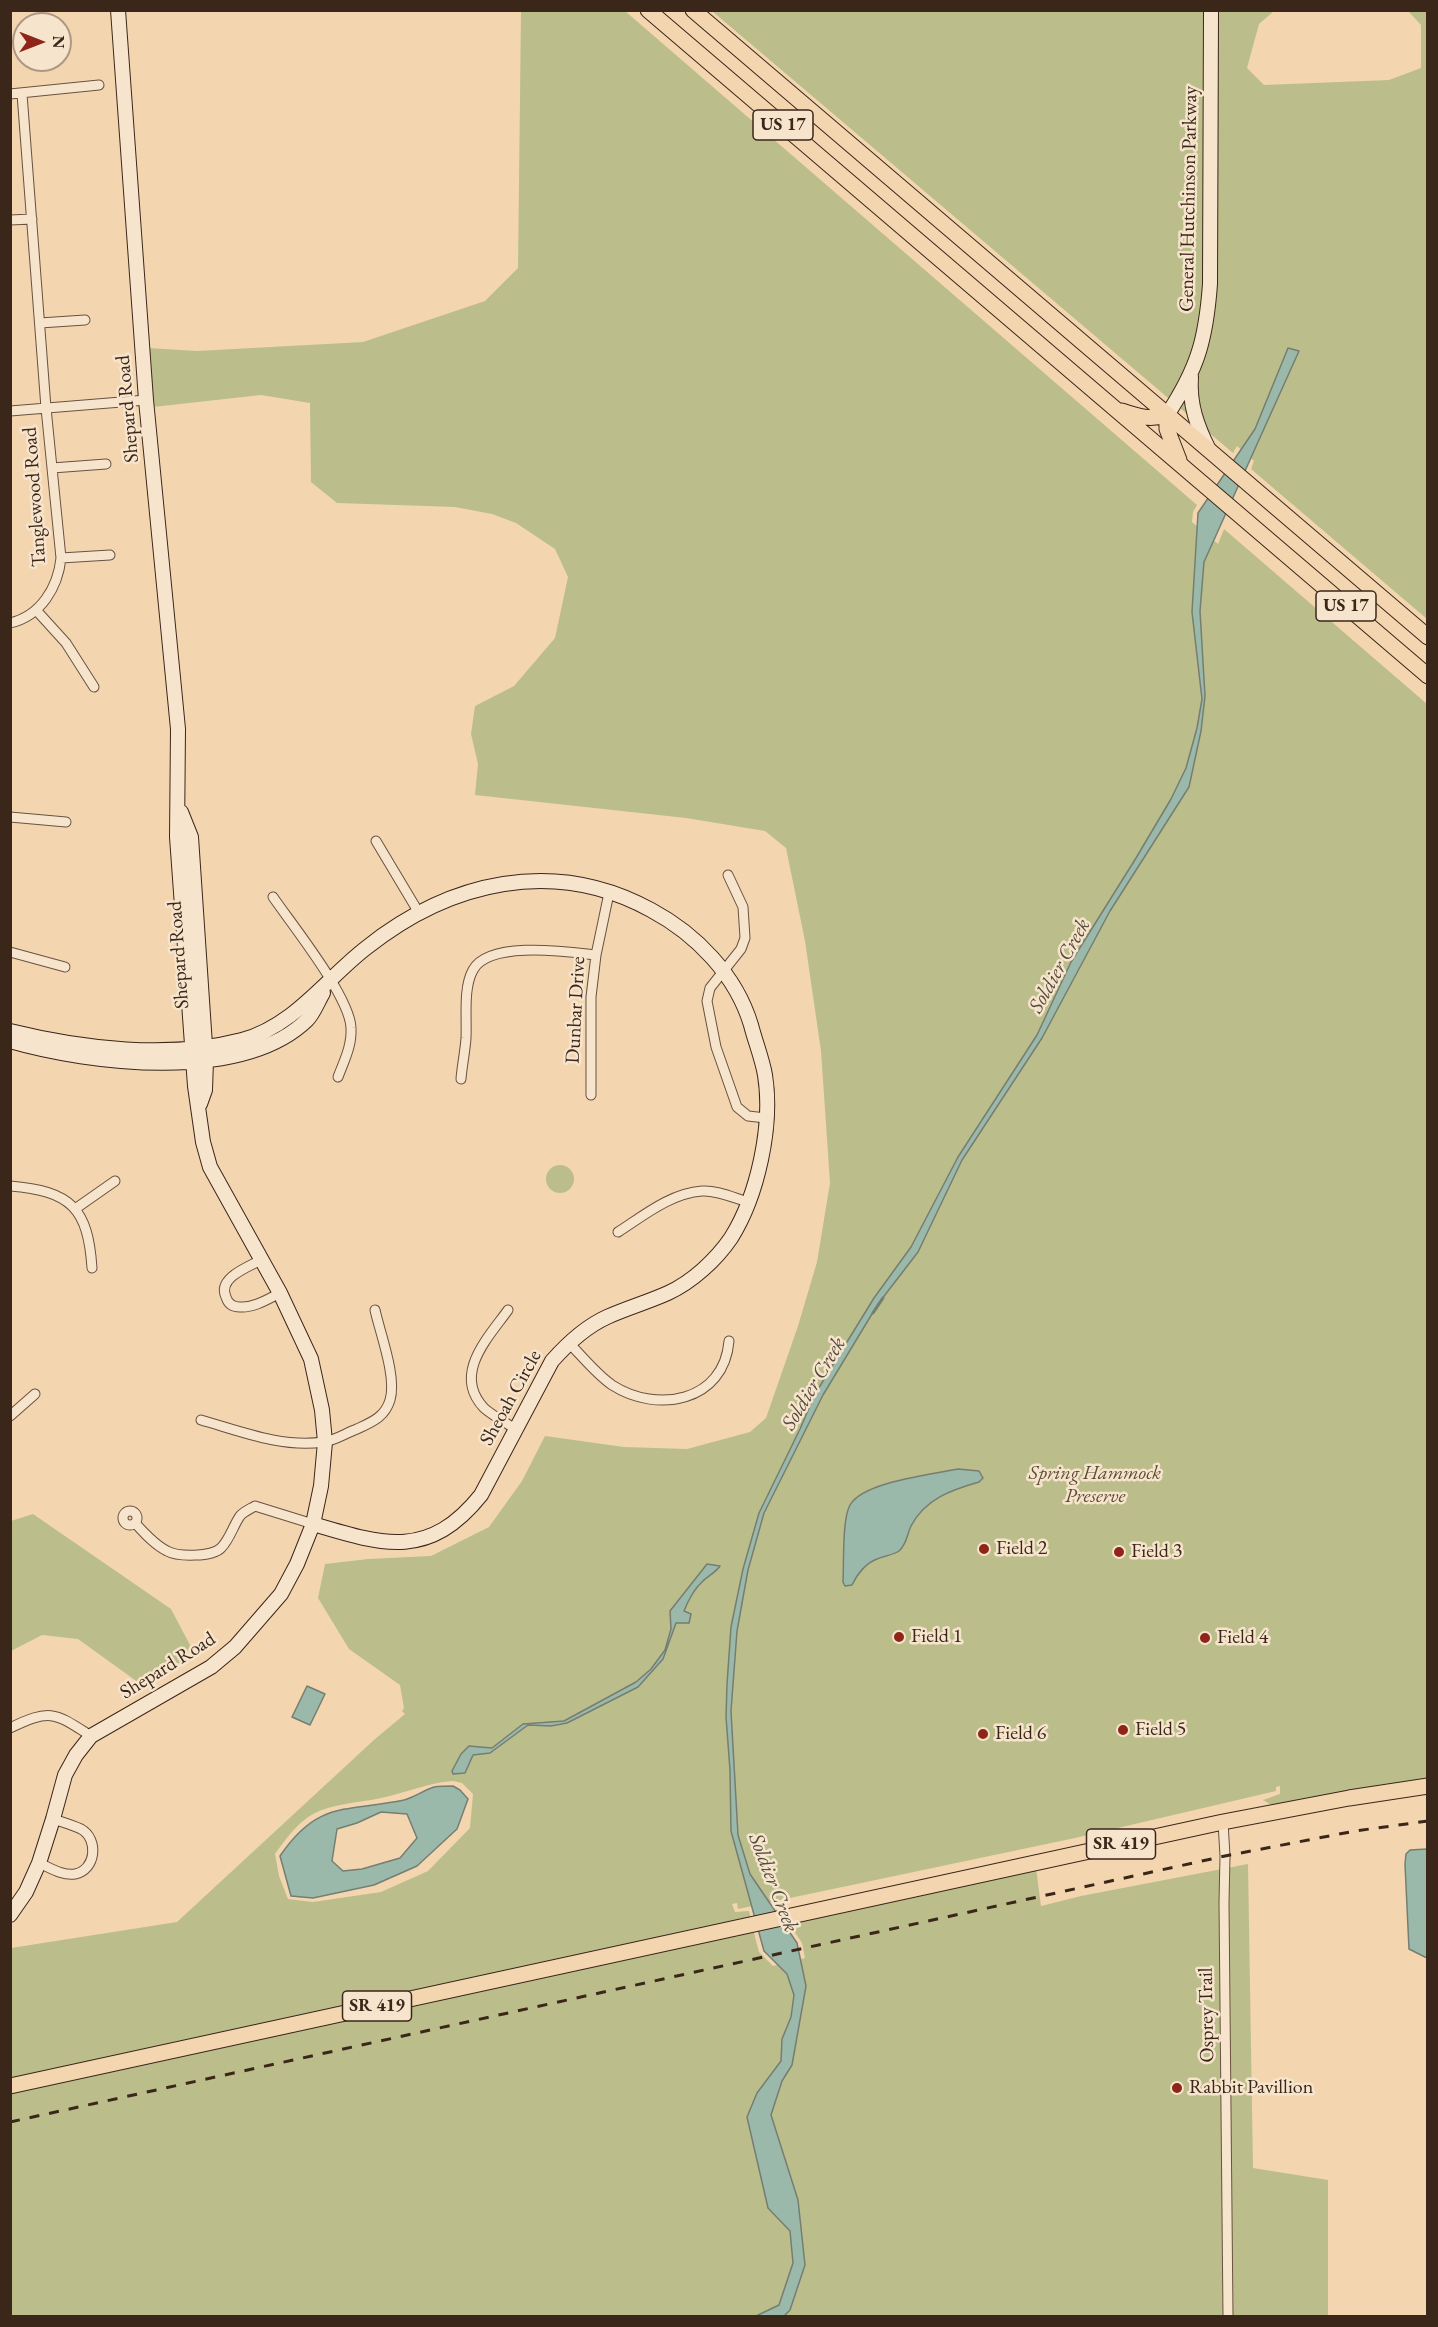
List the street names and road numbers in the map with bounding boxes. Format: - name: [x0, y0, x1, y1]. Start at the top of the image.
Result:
- street label: General Hutchinson Parkway: [1175, 86, 1203, 312]
- road number: US 17: [753, 110, 813, 140]
- street label: Shepard Road: [111, 354, 145, 464]
- street label: Tanglewood Road: [18, 426, 52, 568]
- road number: US 17: [1316, 591, 1376, 621]
- street label: Shepard Road: [163, 900, 195, 1010]
- street label: Dunbar Drive: [561, 956, 591, 1064]
- street label: Sheoah Circle: [475, 1346, 547, 1450]
- street label: Shepard Road: [116, 1627, 220, 1705]
- road number: SR 419: [1086, 1829, 1156, 1859]
- street label: Osprey Trail: [1194, 1967, 1220, 2063]
- road number: SR 419: [342, 1991, 412, 2021]

